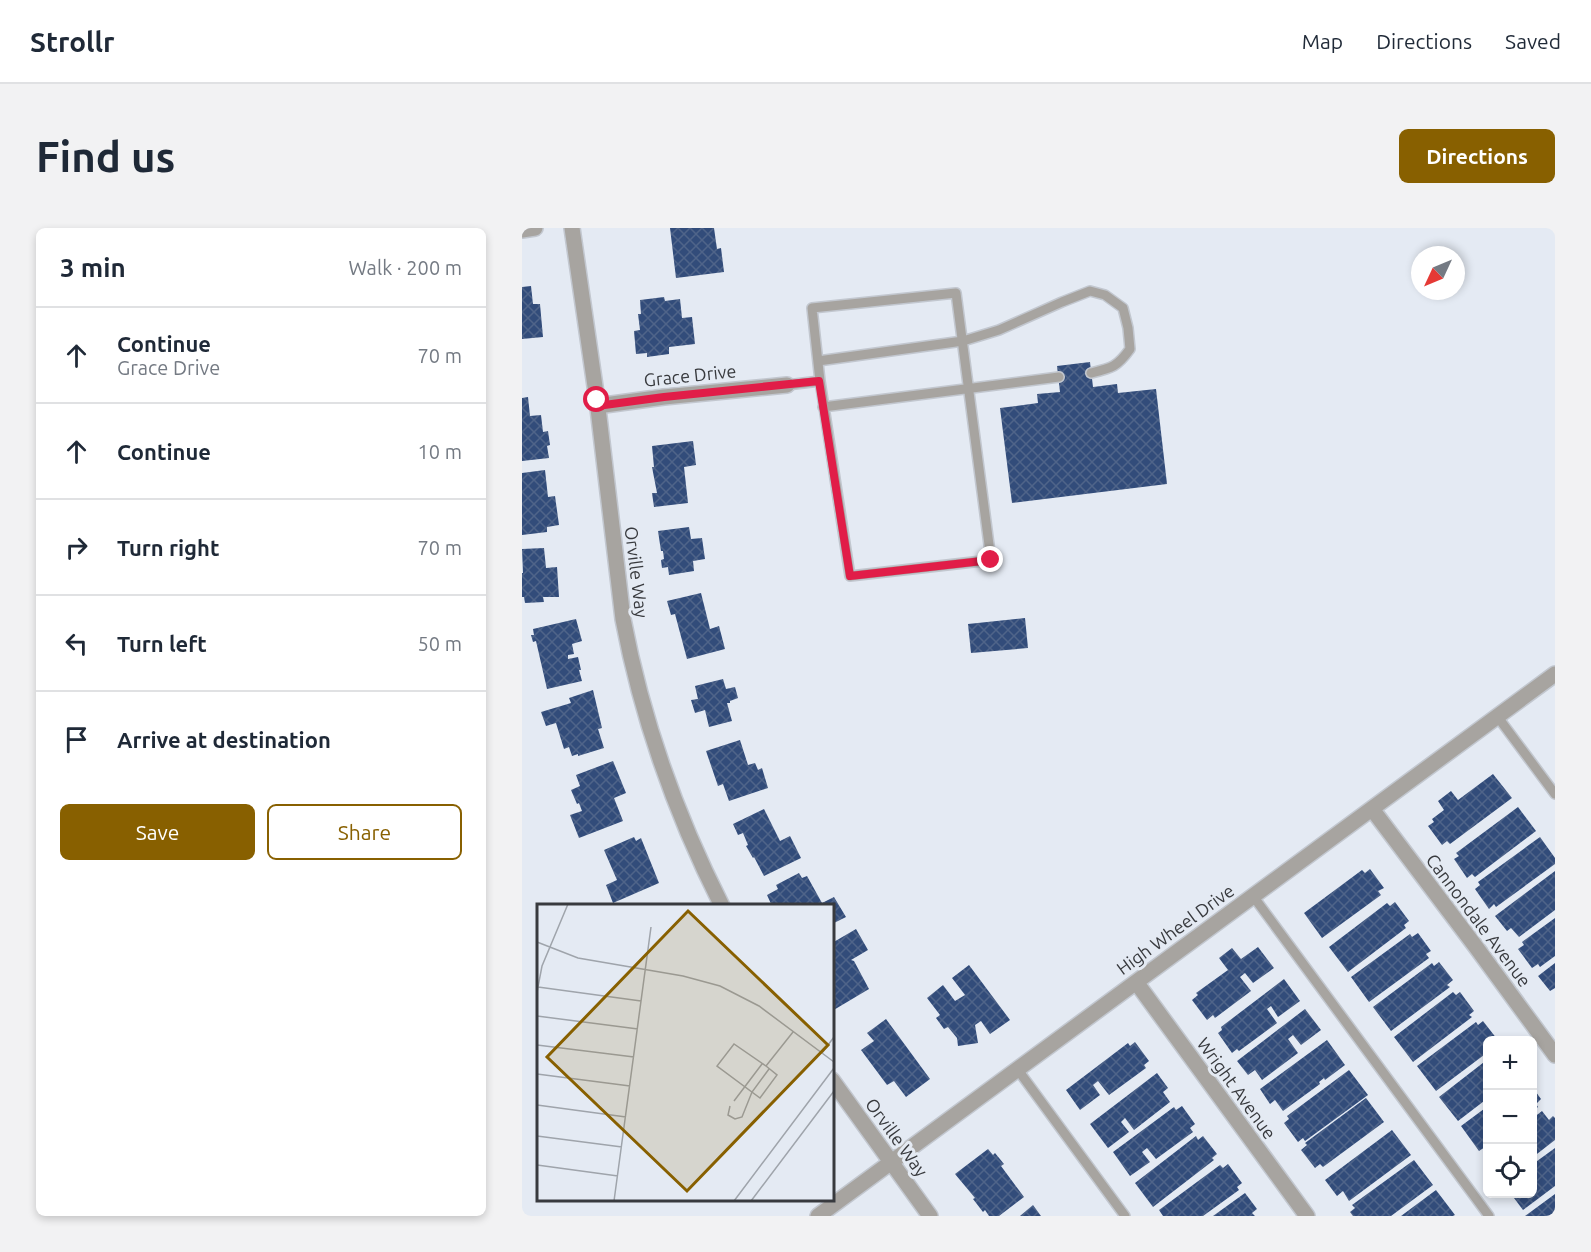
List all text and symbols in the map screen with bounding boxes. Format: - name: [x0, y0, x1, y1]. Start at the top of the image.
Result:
- text: Strollr: [30, 26, 115, 57]
- text: Map: [1302, 29, 1343, 53]
- text: Directions: [1376, 29, 1472, 53]
- text: Saved: [1505, 29, 1561, 53]
- button: Directions: [1399, 129, 1555, 183]
- text: Find us: [36, 133, 175, 180]
- north arrow: [1411, 246, 1465, 300]
- text: 3 min: [60, 253, 126, 282]
- text: Walk · 200 m: [349, 256, 462, 279]
- text: Continue: [117, 331, 211, 356]
- icon: ahead: [60, 339, 93, 372]
- text: 70 m: [418, 344, 462, 367]
- text: Grace Drive: [117, 356, 220, 379]
- street label: Grace Drive: [643, 360, 737, 390]
- route start: [583, 386, 609, 412]
- icon: ahead: [60, 435, 93, 468]
- text: Continue: [117, 439, 211, 464]
- text: 10 m: [418, 440, 462, 463]
- street label: Orville Way: [621, 525, 653, 619]
- icon: right: [60, 531, 93, 564]
- text: Turn right: [117, 535, 219, 560]
- text: 70 m: [418, 536, 462, 559]
- route end: [977, 546, 1003, 572]
- icon: left: [60, 627, 93, 660]
- text: Turn left: [117, 631, 207, 656]
- text: 50 m: [418, 632, 462, 655]
- icon: arrive: [60, 723, 93, 756]
- text: Arrive at destination: [117, 727, 331, 752]
- button: Save: [60, 804, 255, 860]
- button: Share: [267, 804, 462, 860]
- street label: Cannondale Avenue: [1423, 850, 1535, 990]
- street label: High Wheel Drive: [1113, 880, 1237, 978]
- inset map: [537, 904, 834, 1201]
- street label: Wright Avenue: [1194, 1034, 1280, 1142]
- map controls: [1483, 1036, 1537, 1198]
- button: +: [1483, 1036, 1537, 1090]
- button: −: [1483, 1090, 1537, 1144]
- street label: Orville Way: [862, 1094, 932, 1180]
- button: locate: [1483, 1144, 1537, 1198]

